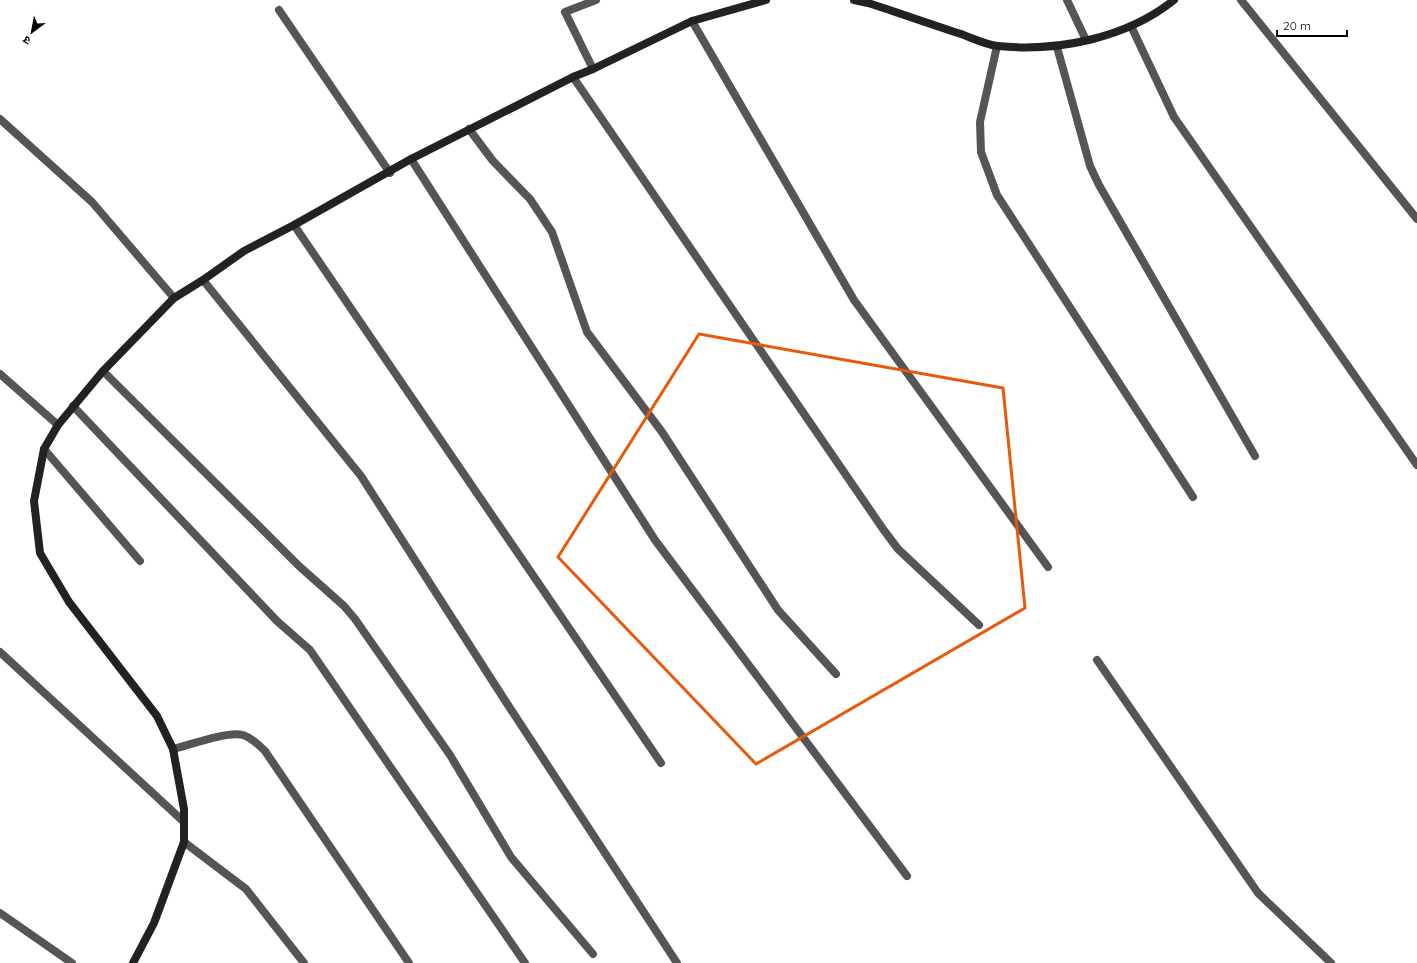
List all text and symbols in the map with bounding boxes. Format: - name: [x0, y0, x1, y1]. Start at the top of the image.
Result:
- north arrow: [12, 12, 52, 52]
- scale bar: [1277, 12, 1347, 38]
- text: 20 m: [1283, 18, 1311, 33]
- text: उ: [20, 33, 33, 48]

